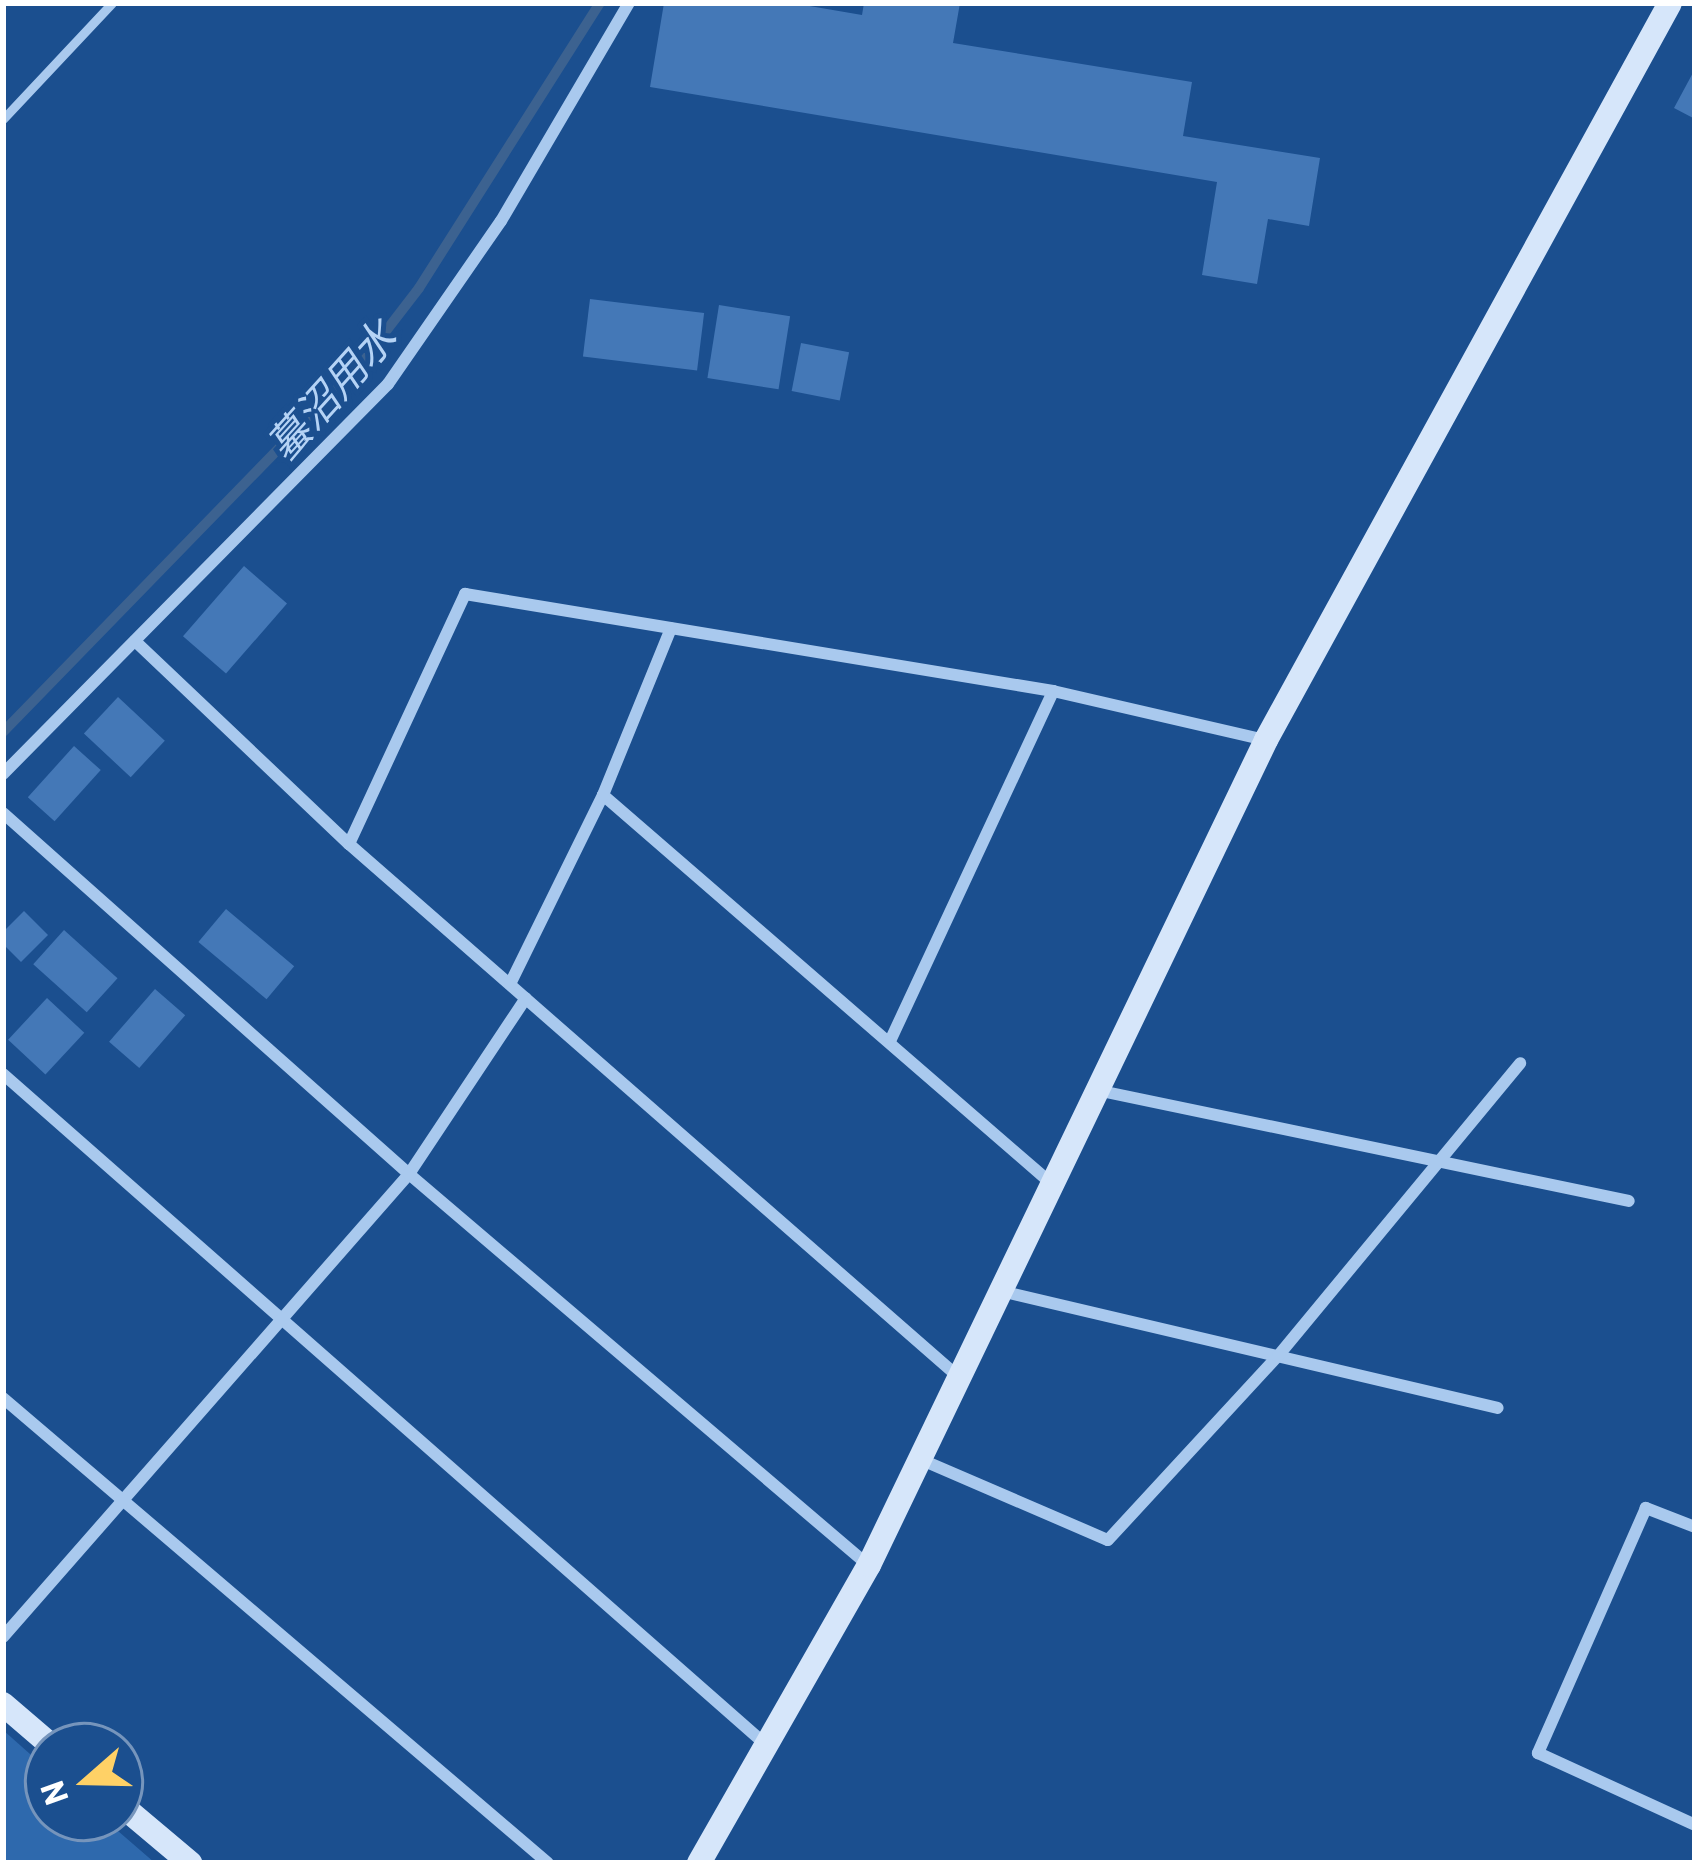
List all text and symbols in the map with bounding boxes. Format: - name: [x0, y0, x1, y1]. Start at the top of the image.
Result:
- water label: 蟇沼用水: [255, 311, 405, 469]
- north arrow: [24, 1722, 144, 1842]
- text: N: [30, 1776, 76, 1810]

